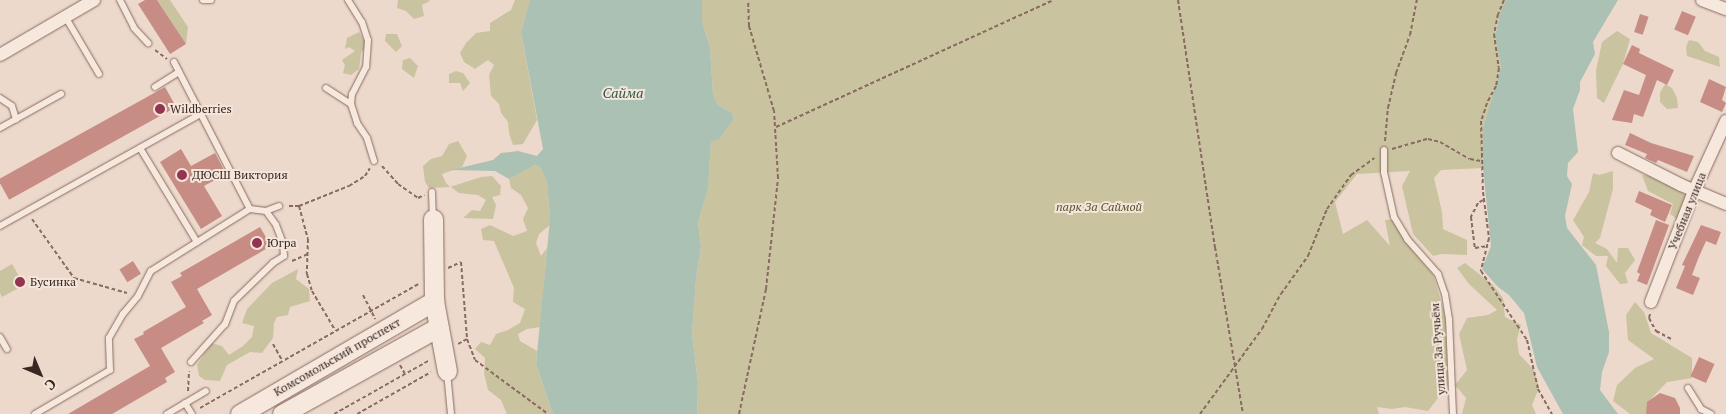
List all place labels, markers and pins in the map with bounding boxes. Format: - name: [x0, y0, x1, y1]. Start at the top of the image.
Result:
- place label: Wildberries: [170, 102, 232, 116]
- marker: Wildberries: [154, 103, 166, 115]
- place label: ДЮСШ Виктория: [192, 168, 288, 182]
- marker: ДЮСШ Виктория: [176, 169, 188, 181]
- place label: Югра: [267, 236, 297, 250]
- marker: Югра: [251, 237, 263, 249]
- place label: Бусинка: [30, 275, 76, 289]
- marker: Бусинка: [14, 276, 26, 288]

